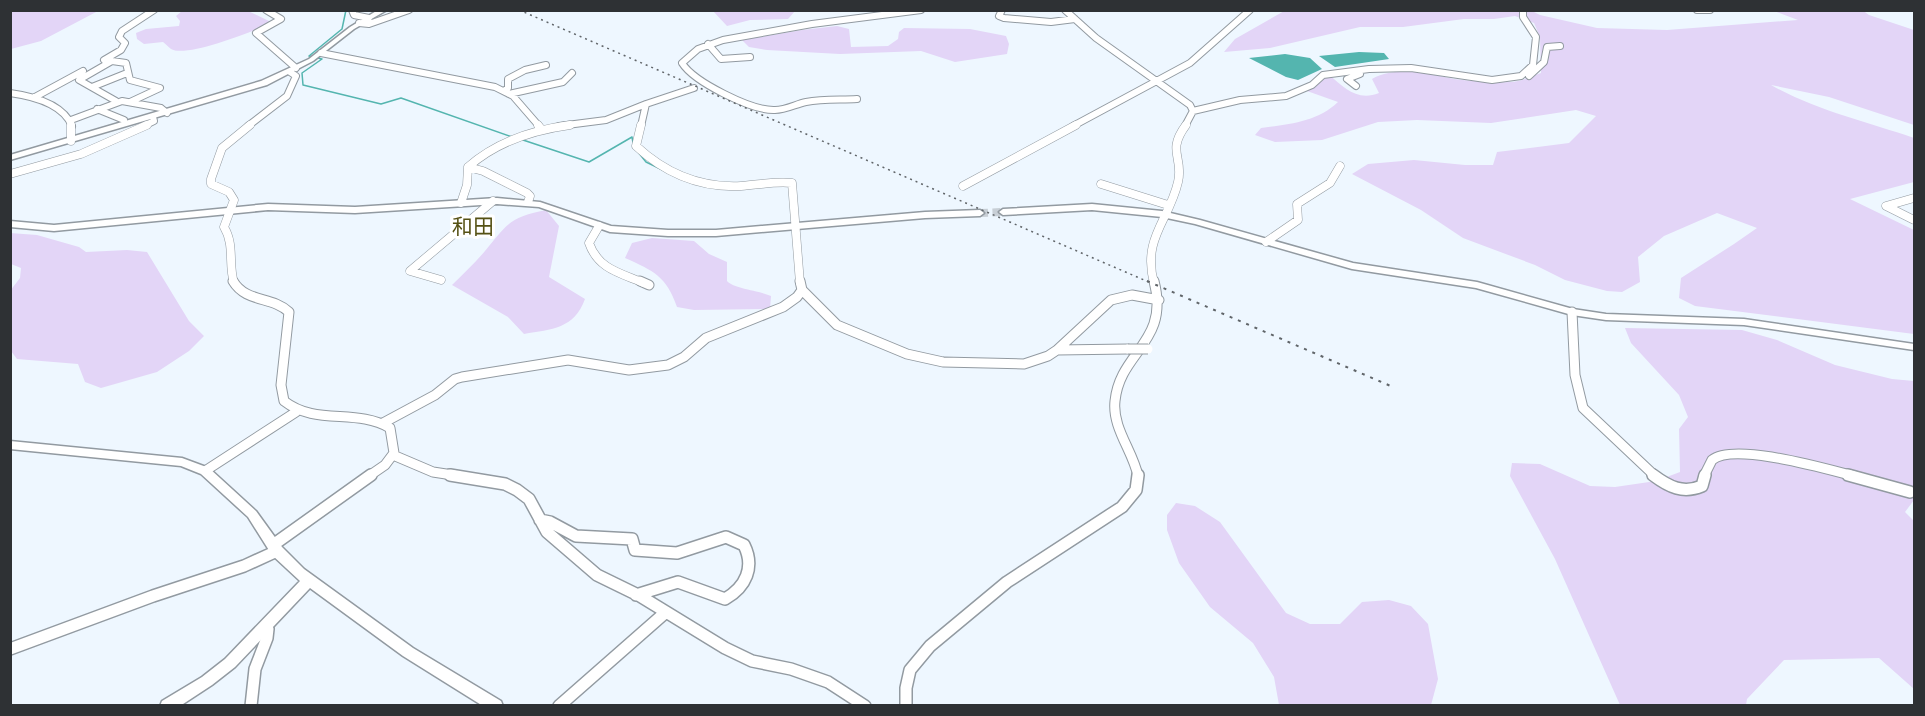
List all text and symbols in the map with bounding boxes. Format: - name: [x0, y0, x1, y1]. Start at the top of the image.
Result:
- district label: 和田: [452, 213, 494, 238]

